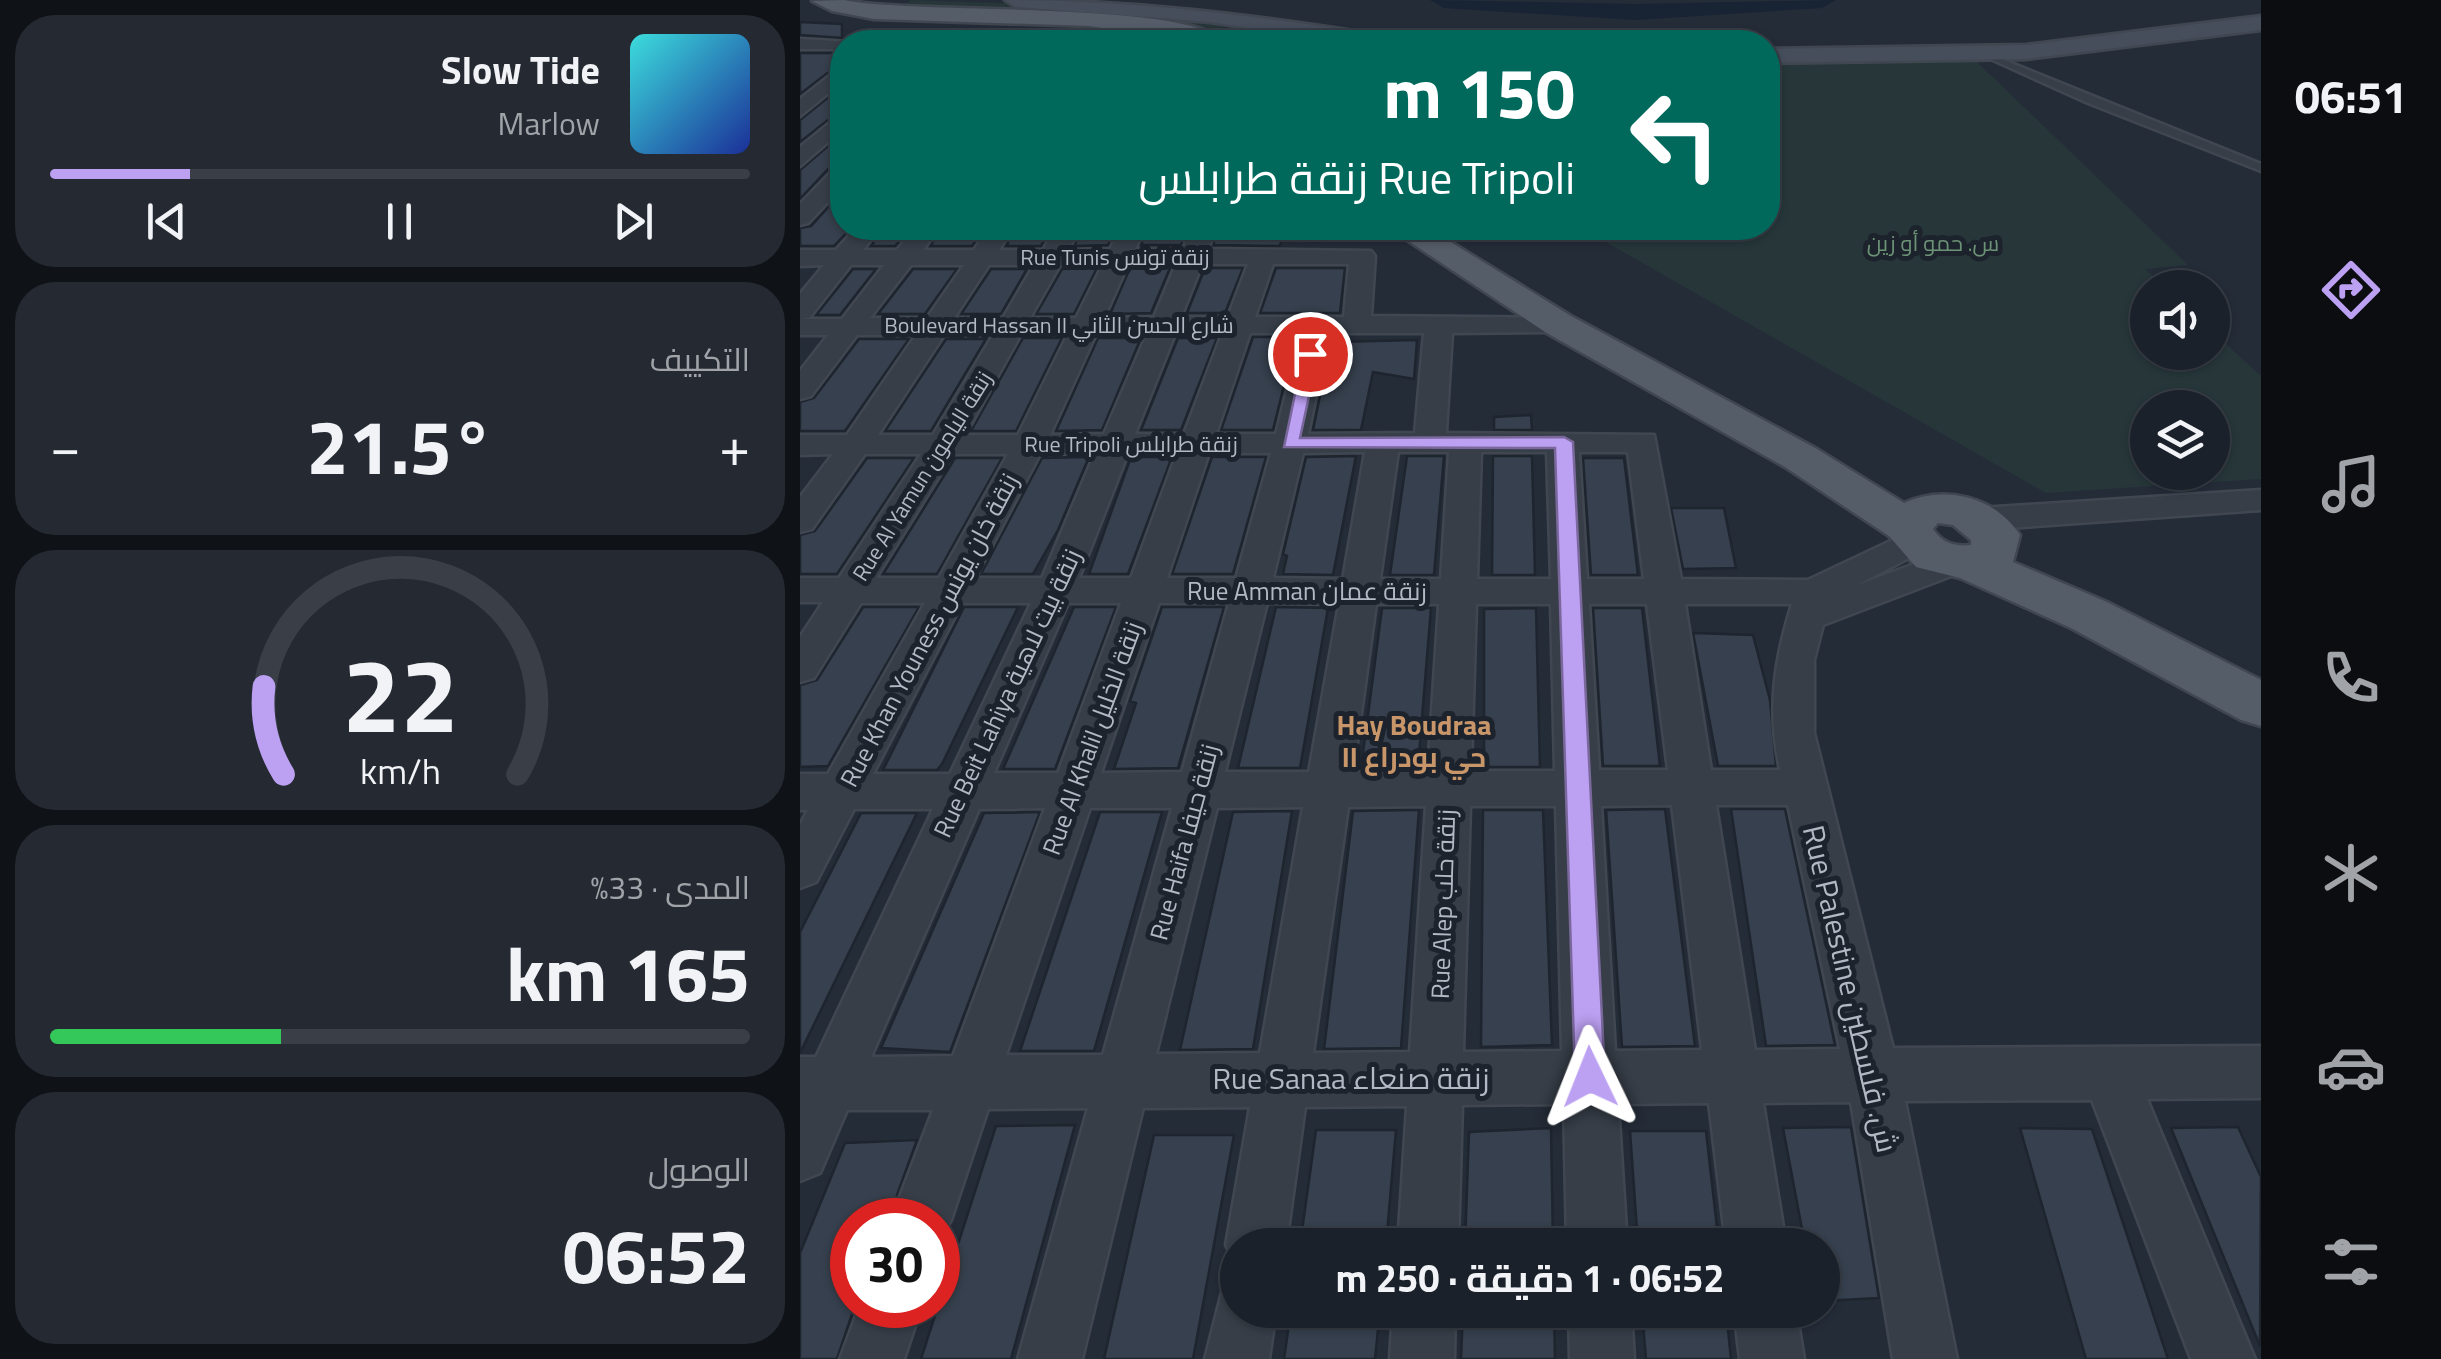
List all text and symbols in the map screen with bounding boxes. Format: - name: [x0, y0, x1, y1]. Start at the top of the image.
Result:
- text: 150 m: [1383, 39, 1575, 145]
- text: Slow Tide: [441, 41, 600, 99]
- text: 06:51: [2295, 62, 2407, 130]
- icon: left: [1610, 70, 1740, 200]
- text: Marlow: [498, 99, 600, 147]
- text: Rue Tripoli زنقة طرابلس: [1139, 143, 1575, 211]
- icon: previous: [139, 194, 194, 249]
- icon: pause: [372, 194, 427, 249]
- icon: next: [606, 194, 661, 249]
- park label: س. حمو أو زين: [1867, 226, 1999, 260]
- street label: Rue Tunis زنقة تونس: [1020, 240, 1210, 274]
- icon: directions: [2316, 255, 2386, 325]
- map controls: [2130, 270, 2230, 490]
- button: sound: [2130, 270, 2230, 370]
- street label: Boulevard Hassan II شارع الحسن الثاني: [884, 308, 1234, 342]
- pin: [1268, 312, 1353, 397]
- icon: arrive: [1283, 327, 1338, 382]
- text: التكييف: [650, 335, 750, 383]
- street label: Rue Al Yamun زنقة اليامون: [843, 364, 1001, 588]
- text: 21.5°: [306, 389, 494, 503]
- button: layers: [2130, 390, 2230, 490]
- text: −: [50, 404, 81, 487]
- text: +: [719, 404, 750, 487]
- street label: Rue Tripoli زنقة طرابلس: [1024, 427, 1238, 461]
- icon: music: [2316, 449, 2386, 519]
- street label: Rue Khan Youness زنقة خان يونس: [830, 466, 1028, 794]
- street label: Rue Beit Lahiya زنقة بيت لاهية: [923, 542, 1091, 844]
- street label: Rue Amman زنقة عمان: [1187, 572, 1427, 610]
- text: 22: [342, 614, 458, 772]
- street label: Rue Al Khalil زنقة الخليل: [1032, 616, 1152, 860]
- icon: phone: [2316, 643, 2386, 713]
- district label: Hay Boudraa II حي بودراع: [1336, 703, 1492, 780]
- street label: Rue Haifa زنقة حيفا: [1140, 740, 1228, 944]
- text: km/h: [360, 743, 440, 798]
- street label: Rue Alep زنقة حلب: [1421, 808, 1465, 1000]
- street label: Rue Palestine ش. فلسطين: [1791, 821, 1911, 1157]
- icon: climate: [2316, 838, 2386, 908]
- text: المدى · 33%: [590, 863, 750, 911]
- text: 165 km: [506, 916, 750, 1030]
- position arrow: [1538, 1025, 1642, 1129]
- icon: car: [2316, 1032, 2386, 1102]
- street label: Rue Sanaa زنقة صنعاء: [1213, 1055, 1489, 1101]
- text: الوصول: [648, 1145, 750, 1193]
- text: 06:52: [563, 1198, 750, 1312]
- speed limit sign: 30: [830, 1198, 960, 1328]
- icon: filters: [2316, 1227, 2386, 1297]
- text: 06:52 · 1 دقيقة · 250 m: [1336, 1249, 1724, 1307]

